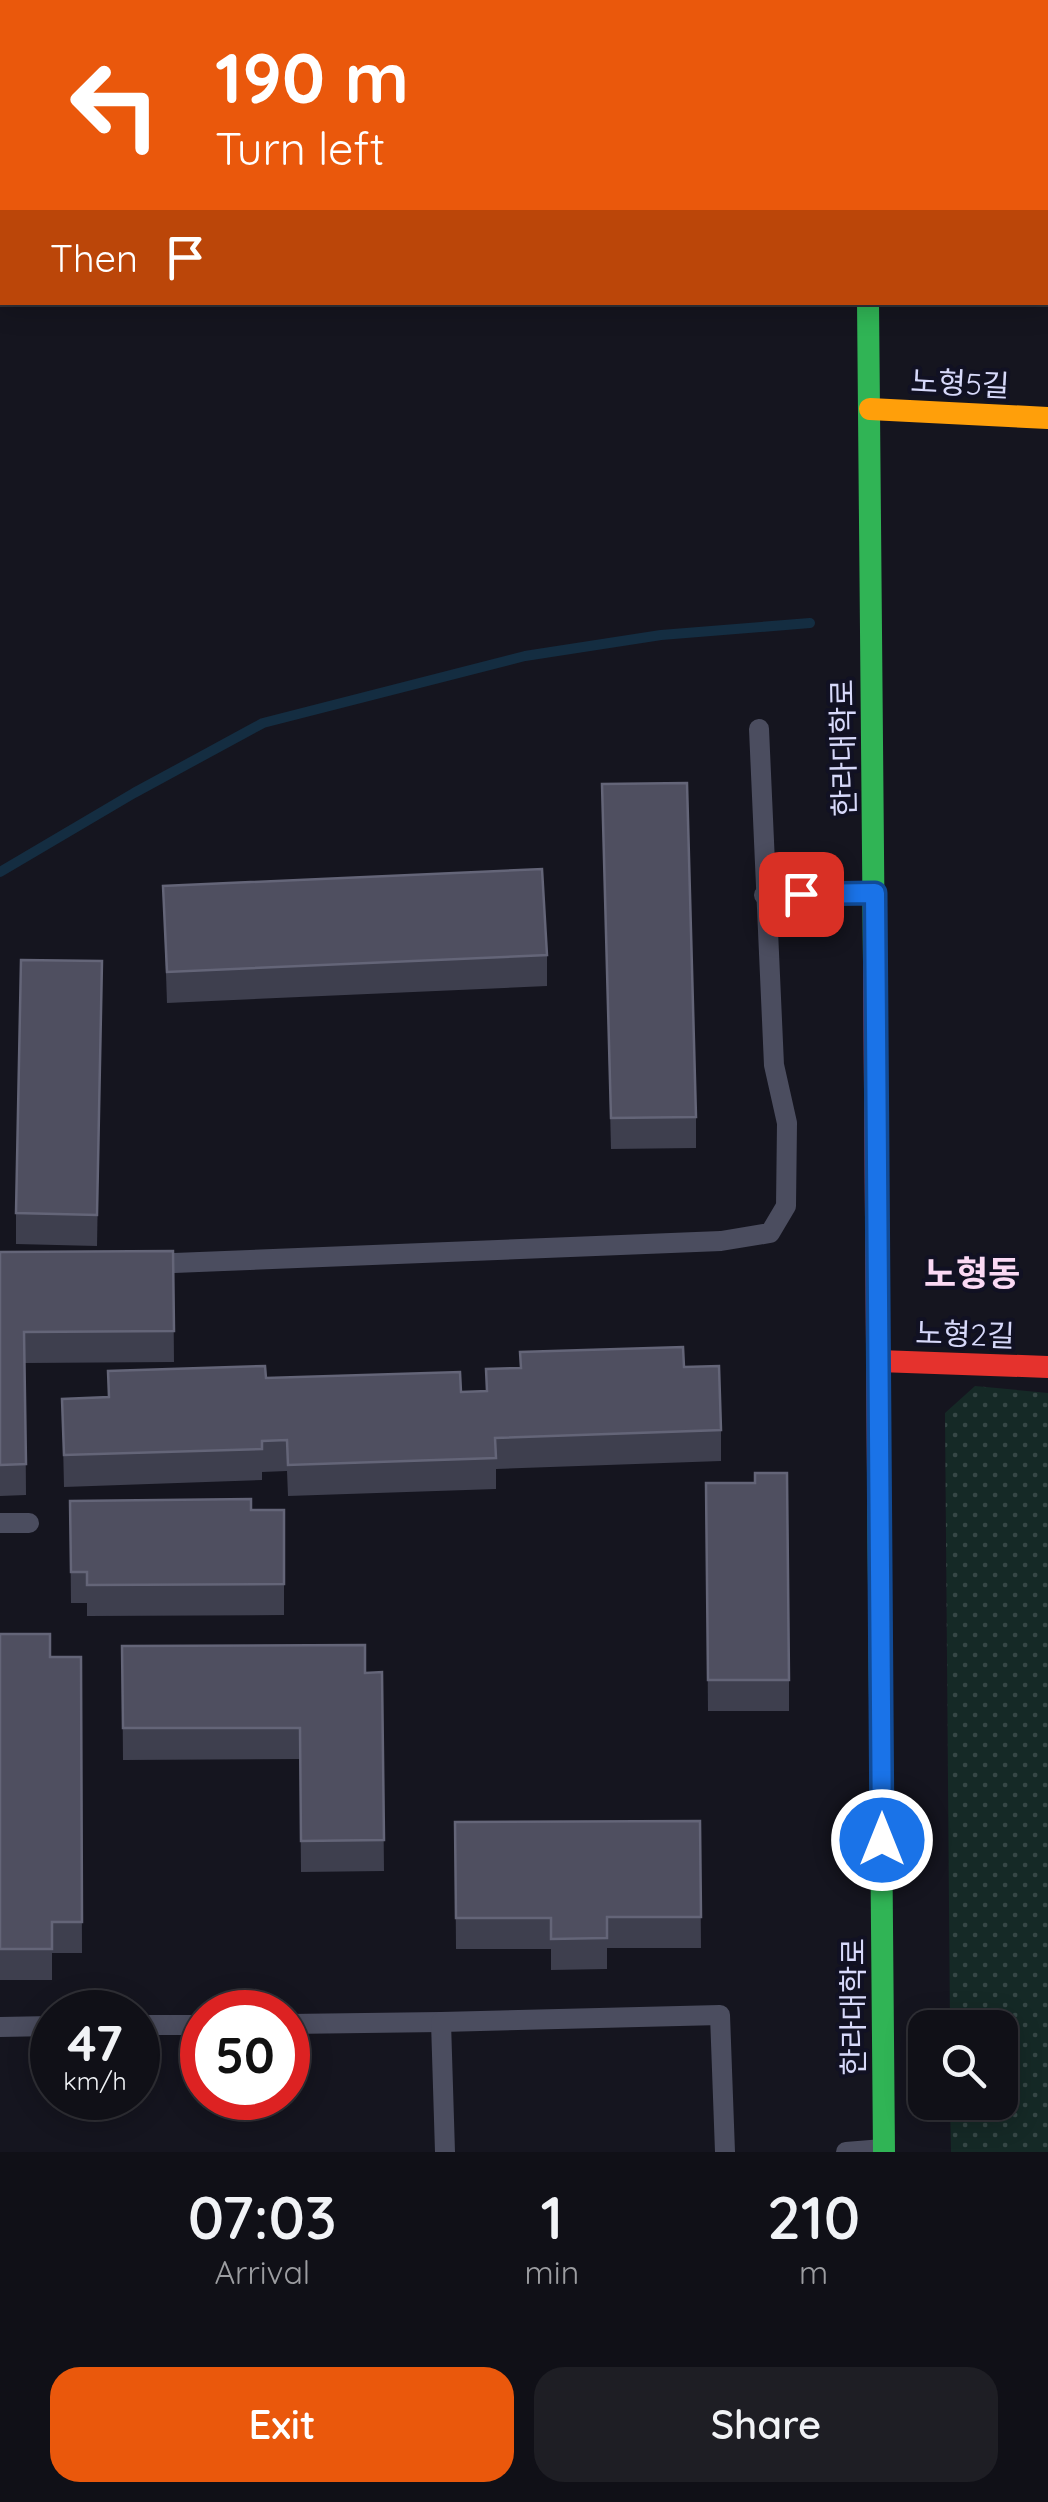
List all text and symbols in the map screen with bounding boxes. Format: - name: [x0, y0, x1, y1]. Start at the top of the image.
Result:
- text: 190 m: [215, 33, 409, 121]
- icon: left: [50, 40, 180, 170]
- text: Turn left: [215, 120, 385, 176]
- icon: arrive: [158, 230, 213, 285]
- text: Then: [50, 234, 138, 282]
- street label: 노형5길: [909, 361, 1011, 405]
- street label: 한라대학로: [823, 679, 863, 817]
- pin: [759, 852, 844, 937]
- icon: arrive: [774, 867, 829, 922]
- district label: 노형동: [924, 1251, 1020, 1295]
- street label: 노형2길: [915, 1313, 1015, 1355]
- position arrow: [830, 1788, 934, 1892]
- street label: 한라대학로: [834, 1938, 872, 2076]
- speed limit sign: 50: [180, 1990, 310, 2120]
- map controls: [908, 2010, 1018, 2120]
- button: search: [908, 2010, 1018, 2120]
- text: 47: [67, 2011, 123, 2074]
- text: km/h: [63, 2065, 127, 2096]
- text: 07:03: [188, 2179, 337, 2254]
- text: 1: [540, 2179, 563, 2254]
- text: 210: [767, 2179, 860, 2254]
- text: Arrival: [214, 2252, 310, 2292]
- text: min: [525, 2252, 579, 2292]
- text: m: [799, 2252, 828, 2292]
- button: Exit: [50, 2367, 514, 2482]
- button: Share: [534, 2367, 998, 2482]

